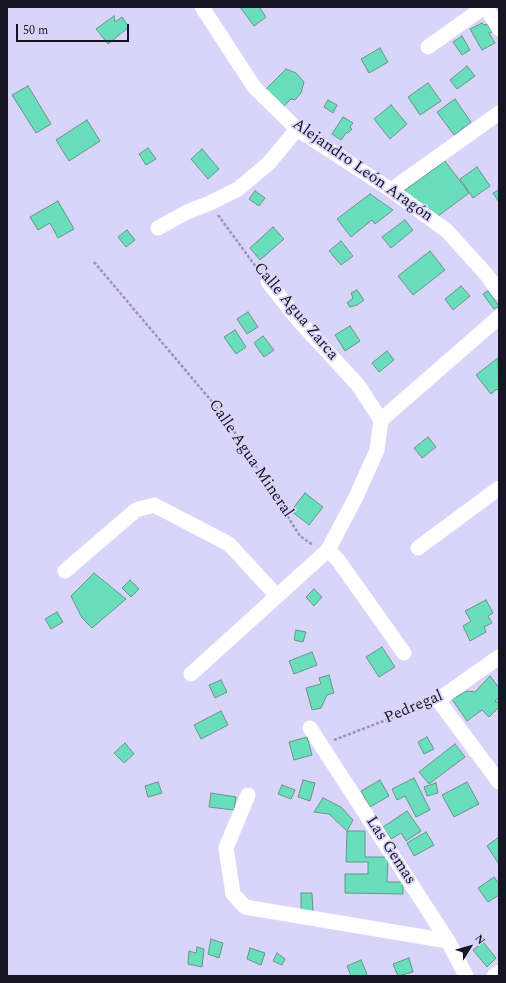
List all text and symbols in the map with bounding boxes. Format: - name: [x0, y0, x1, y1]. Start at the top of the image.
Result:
- scale bar: [18, 16, 131, 42]
- text: 50 m: [23, 21, 48, 40]
- street label: Alejandro León Aragón: [288, 115, 436, 227]
- street label: Calle Agua Zarca: [249, 259, 341, 365]
- street label: Calle Agua Mineral: [203, 396, 297, 522]
- street label: Pedregal: [382, 687, 446, 729]
- street label: Las Gemas: [361, 813, 419, 889]
- north arrow: [450, 927, 490, 967]
- text: N: [470, 931, 489, 948]

